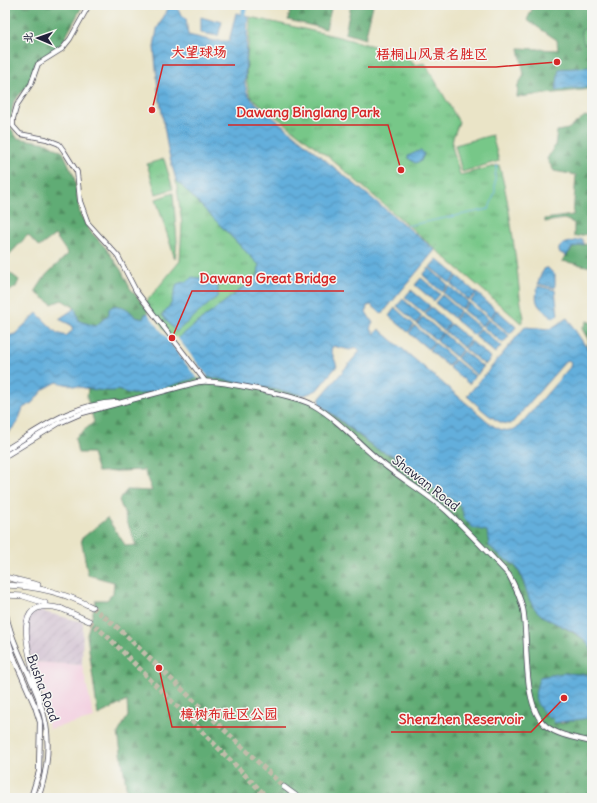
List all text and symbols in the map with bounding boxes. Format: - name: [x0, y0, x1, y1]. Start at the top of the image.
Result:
- north arrow: [18, 18, 58, 58]
- text: 北: [21, 32, 35, 43]
- callout: 大望球场: [163, 39, 235, 65]
- callout: 梧桐山风景名胜区: [368, 41, 496, 67]
- text: 大望球场: [171, 43, 227, 61]
- text: 梧桐山风景名胜区: [376, 45, 488, 63]
- callout: Dawang Binglang Park: [228, 99, 388, 125]
- text: Dawang Binglang Park: [236, 103, 380, 121]
- callout: Dawang Great Bridge: [192, 265, 344, 291]
- text: Dawang Great Bridge: [200, 269, 337, 287]
- street label: Shawan Road: [389, 451, 463, 515]
- street label: Busha Road: [23, 652, 63, 724]
- callout: 樟树布社区公园: [172, 701, 286, 727]
- text: 樟树布社区公园: [180, 705, 278, 723]
- callout: Shenzhen Reservoir: [391, 706, 531, 732]
- text: Shenzhen Reservoir: [399, 710, 524, 728]

